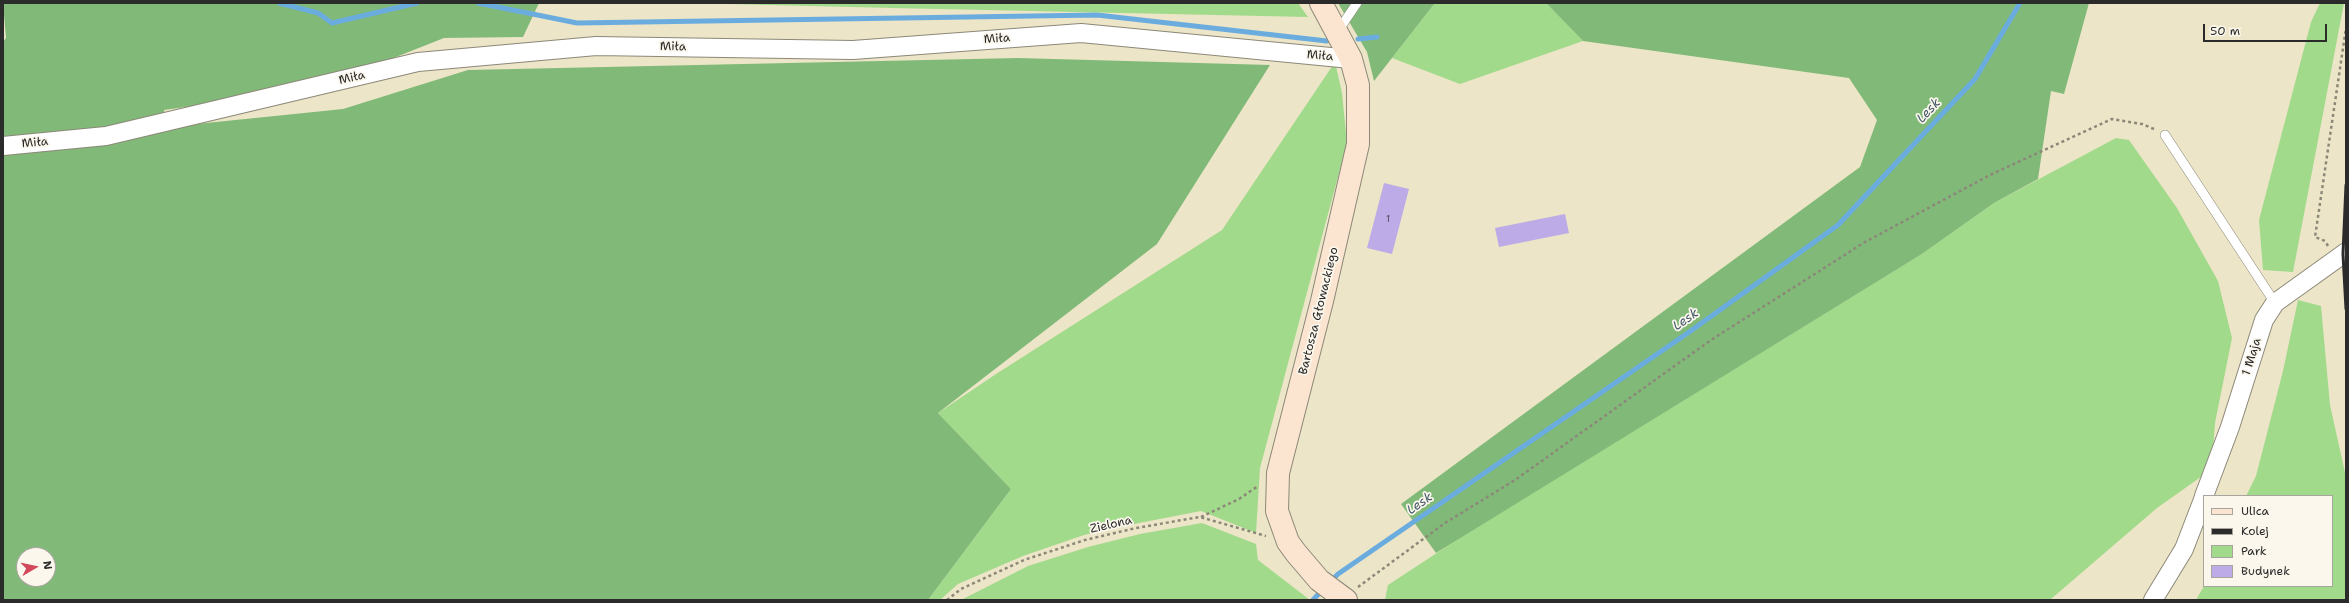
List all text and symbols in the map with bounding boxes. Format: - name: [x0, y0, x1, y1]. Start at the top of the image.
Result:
- scale bar: [2205, 16, 2329, 42]
- text: 50 m: [2210, 23, 2240, 39]
- street label: Miła: [983, 31, 1011, 47]
- street label: Miła: [660, 40, 686, 54]
- street label: Miła: [1306, 48, 1334, 64]
- street label: Miła: [337, 68, 367, 88]
- water label: Lesk: [1914, 95, 1944, 127]
- street label: Miła: [21, 135, 49, 151]
- house number: 1: [1386, 213, 1390, 225]
- street label: Bartosza Głowackiego: [1296, 246, 1342, 376]
- water label: Lesk: [1670, 306, 1702, 334]
- street label: 1 Maja: [2239, 336, 2265, 378]
- water label: Lesk: [1404, 490, 1436, 518]
- legend: [2203, 495, 2333, 587]
- text: Ulica: [2241, 503, 2269, 519]
- street label: Zielona: [1089, 513, 1133, 537]
- text: Kolej: [2241, 523, 2269, 539]
- text: Park: [2241, 543, 2267, 559]
- north arrow: [16, 547, 56, 587]
- text: N: [39, 560, 55, 571]
- text: Budynek: [2241, 563, 2290, 579]

